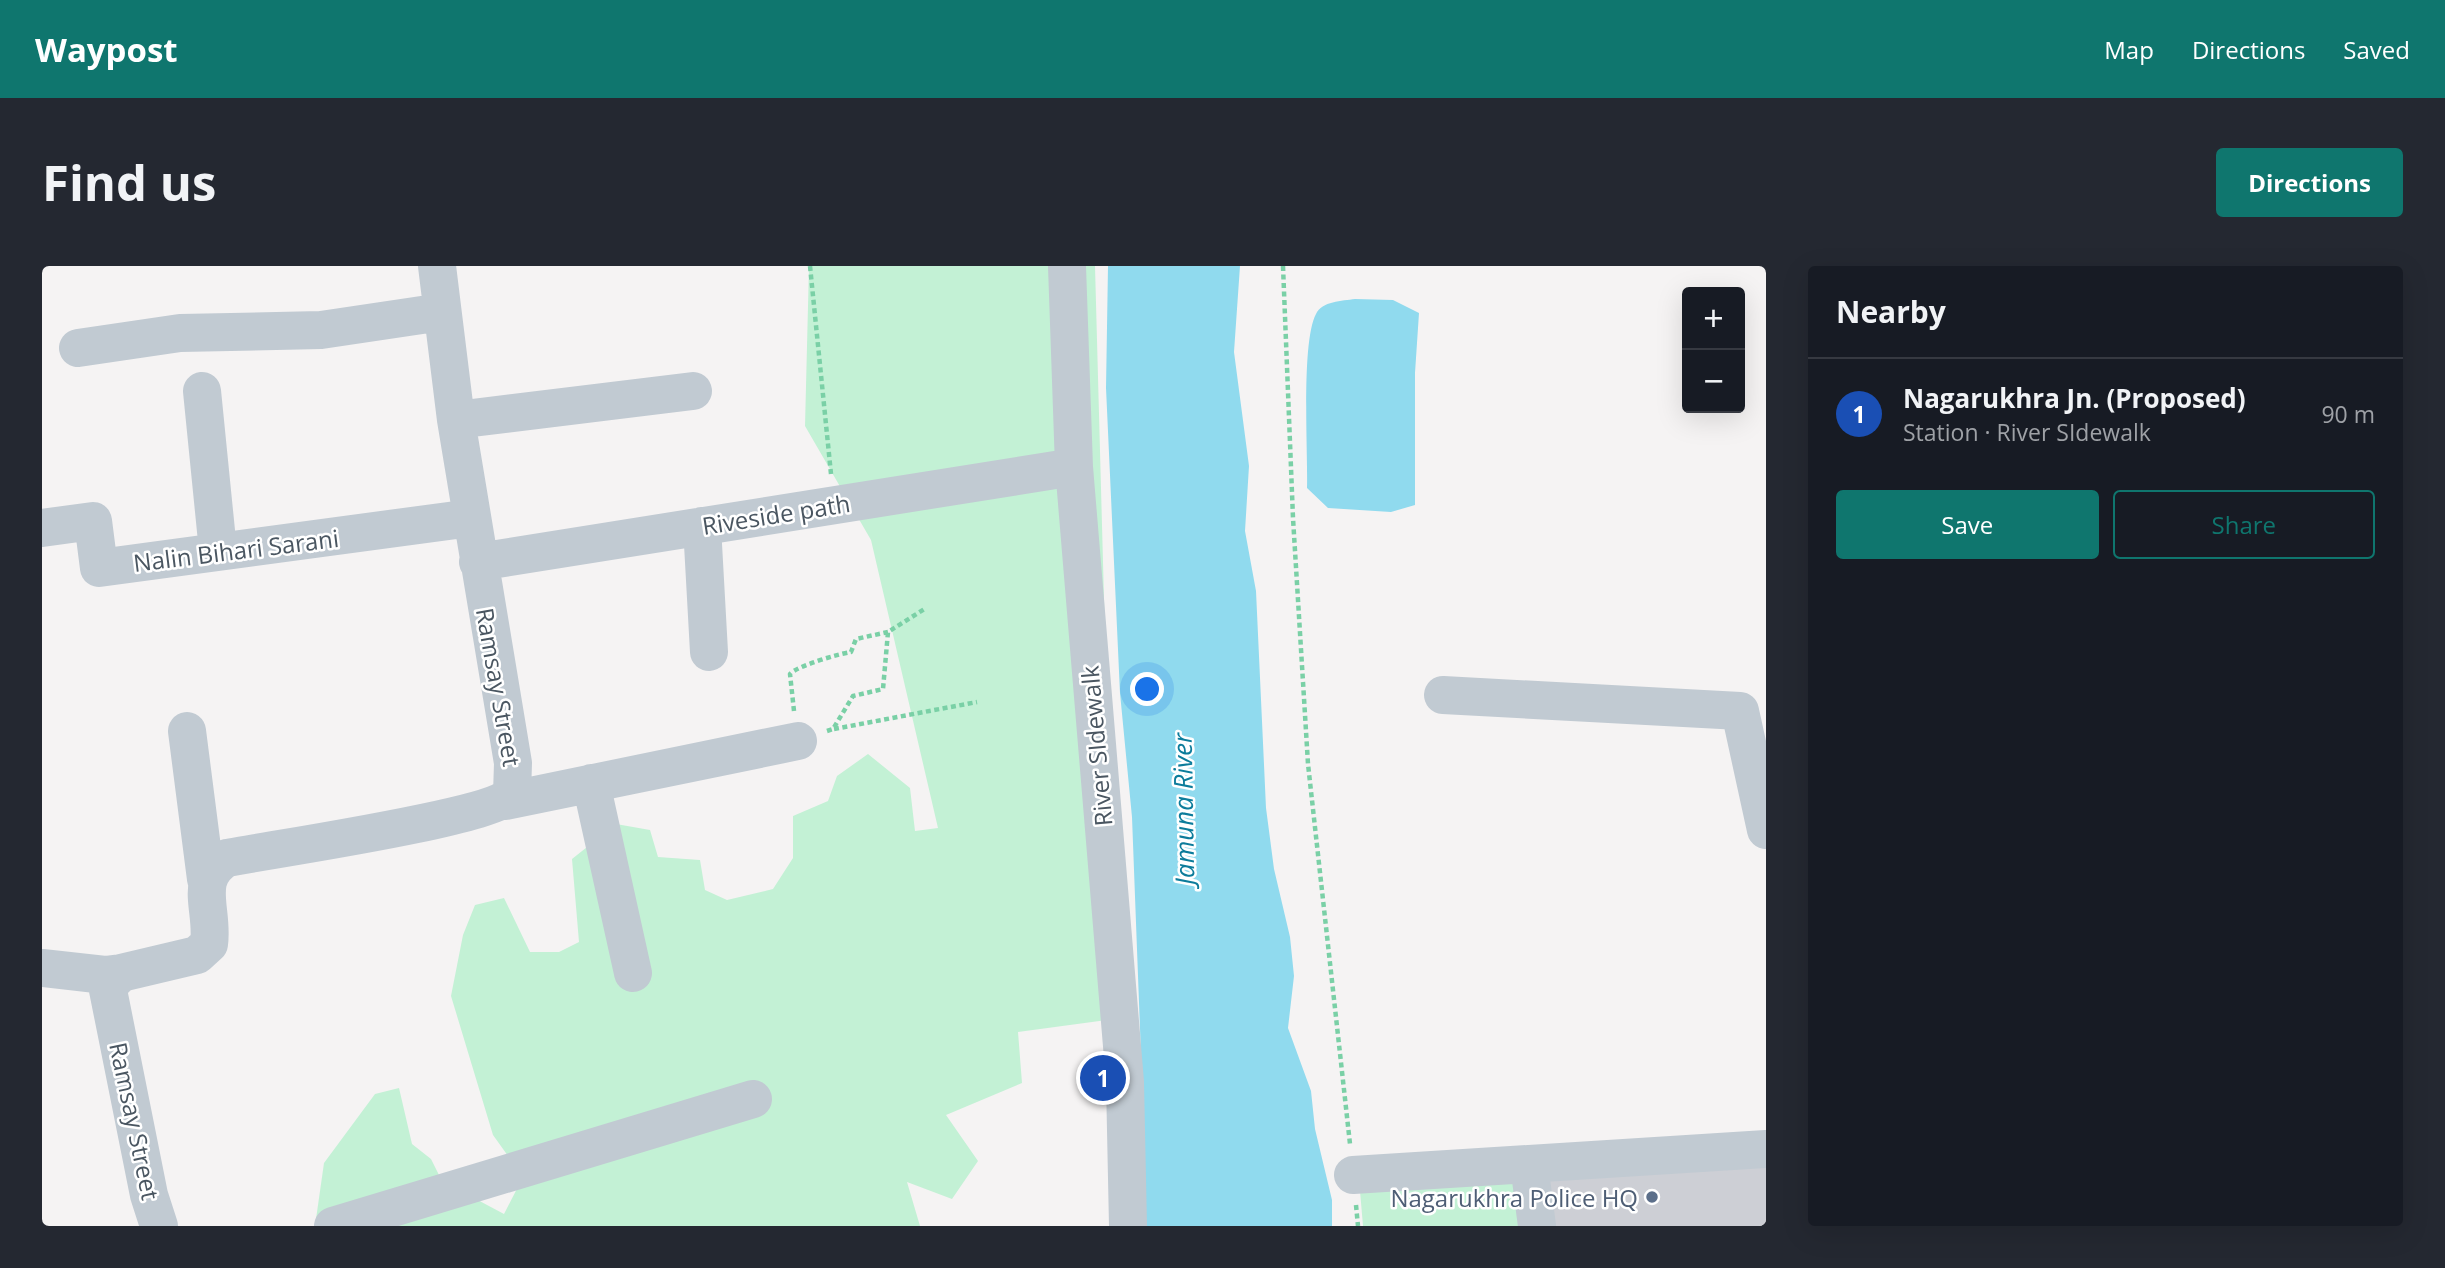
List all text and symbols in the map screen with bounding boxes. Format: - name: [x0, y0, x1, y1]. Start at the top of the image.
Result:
- text: Waypost: [35, 27, 178, 72]
- text: Map: [2104, 33, 2154, 66]
- text: Directions: [2192, 33, 2305, 66]
- text: Saved: [2343, 33, 2410, 66]
- button: Directions: [2216, 148, 2403, 217]
- text: Find us: [42, 149, 216, 215]
- map controls: [1682, 287, 1745, 413]
- button: +: [1682, 287, 1745, 350]
- text: Nearby: [1836, 291, 1946, 332]
- button: −: [1682, 350, 1745, 413]
- text: Nagarukhra Jn. (Proposed): [1903, 380, 2246, 416]
- text: 1: [1852, 398, 1866, 430]
- text: 90 m: [2321, 398, 2375, 430]
- text: Station · River SIdewalk: [1903, 416, 2151, 448]
- street label: Riveside path: [700, 486, 852, 542]
- button: Save: [1836, 490, 2099, 559]
- button: Share: [2113, 490, 2375, 559]
- street label: Nalin Bihari Sarani: [131, 521, 341, 579]
- street label: Ramsay Street: [469, 605, 529, 769]
- street label: River SIdewalk: [1073, 664, 1119, 828]
- your location: [1130, 672, 1164, 706]
- water label: Jamuna River: [1164, 731, 1202, 890]
- street label: Ramsay Street: [102, 1039, 168, 1203]
- pin: 1: [1080, 1052, 1126, 1104]
- place label: Nagarukhra Police HQ: [1390, 1181, 1638, 1214]
- marker: Nagarukhra Police HQ: [1644, 1189, 1660, 1205]

